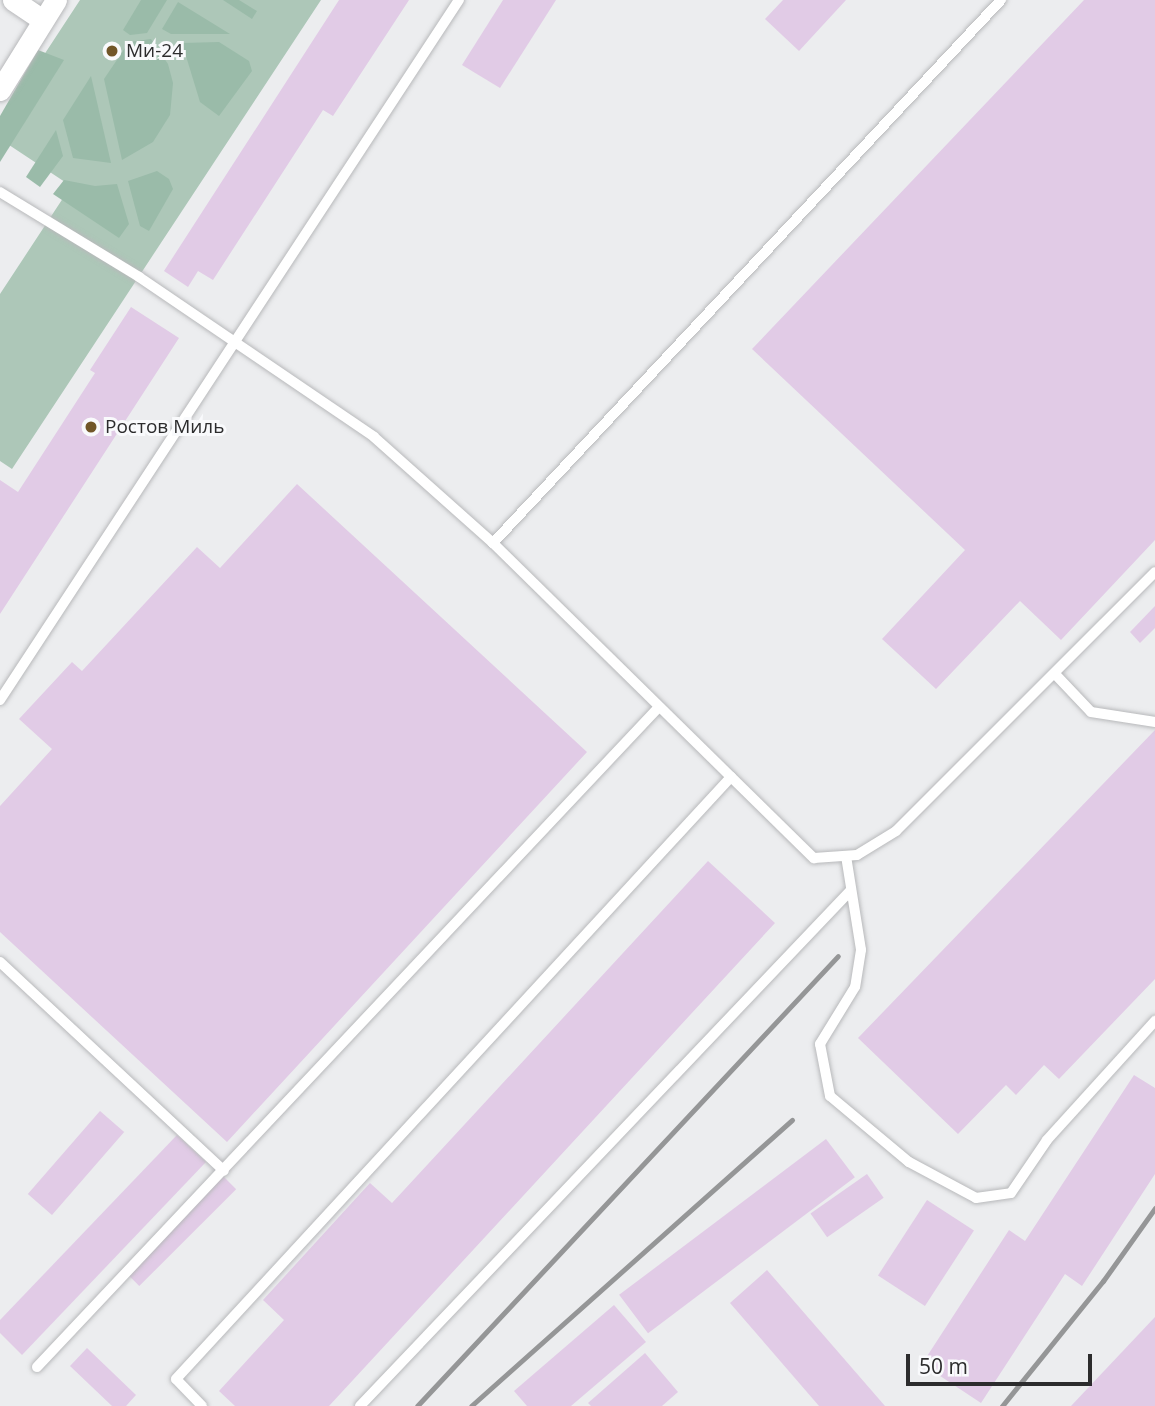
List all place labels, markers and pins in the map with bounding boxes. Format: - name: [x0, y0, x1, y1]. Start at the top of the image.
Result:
- place label: Ми-24: [126, 40, 183, 62]
- marker: Ми-24: [104, 43, 120, 59]
- place label: Ростов Миль: [105, 416, 224, 438]
- marker: Ростов Миль: [83, 419, 99, 435]

